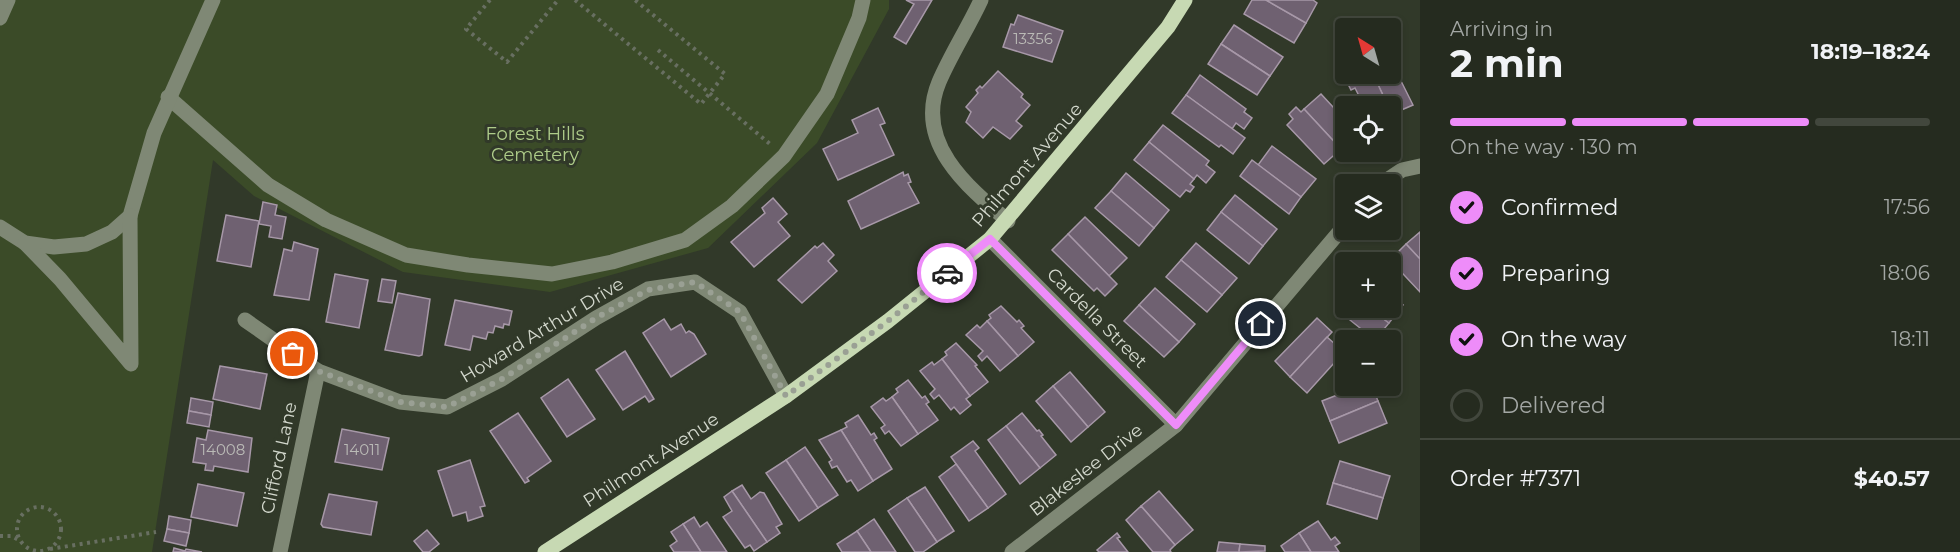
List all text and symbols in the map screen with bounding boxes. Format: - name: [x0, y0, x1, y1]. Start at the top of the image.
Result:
- text: Arriving in: [1450, 17, 1553, 41]
- north arrow: [1335, 18, 1401, 84]
- map controls: [1335, 18, 1401, 396]
- house number: 13356: [1013, 29, 1053, 48]
- text: 18:19–18:24: [1811, 38, 1930, 65]
- text: 2 min: [1450, 39, 1564, 87]
- button: locate: [1335, 96, 1401, 162]
- street label: Philmont Avenue: [967, 98, 1087, 232]
- park label: Forest Hills Cemetery: [486, 123, 585, 166]
- text: On the way · 130 m: [1450, 135, 1638, 159]
- button: layers: [1335, 174, 1401, 240]
- icon: check: [1450, 191, 1483, 224]
- text: Confirmed: [1501, 194, 1618, 221]
- text: 17:56: [1884, 195, 1930, 219]
- courier: [917, 243, 977, 303]
- button: +: [1335, 252, 1401, 318]
- icon: car: [931, 257, 964, 290]
- icon: check: [1450, 257, 1483, 290]
- text: Preparing: [1501, 260, 1610, 287]
- text: 18:06: [1880, 261, 1930, 285]
- street label: Cardella Street: [1042, 263, 1152, 373]
- street label: Howard Arthur Drive: [456, 272, 628, 388]
- pin: [1235, 298, 1286, 349]
- icon: home: [1244, 307, 1277, 340]
- icon: check: [1450, 323, 1483, 356]
- text: On the way: [1501, 326, 1626, 353]
- text: 18:11: [1891, 327, 1930, 351]
- pin: [267, 328, 318, 379]
- button: −: [1335, 330, 1401, 396]
- icon: bag: [276, 337, 309, 370]
- text: Delivered: [1501, 392, 1606, 419]
- street label: Clifford Lane: [256, 400, 302, 516]
- street label: Philmont Avenue: [579, 408, 723, 512]
- street label: Blakeslee Drive: [1025, 419, 1147, 521]
- house number: 14008: [201, 440, 245, 459]
- house number: 14011: [344, 440, 380, 459]
- text: Order #7371: [1450, 465, 1581, 492]
- text: $40.57: [1854, 465, 1930, 492]

